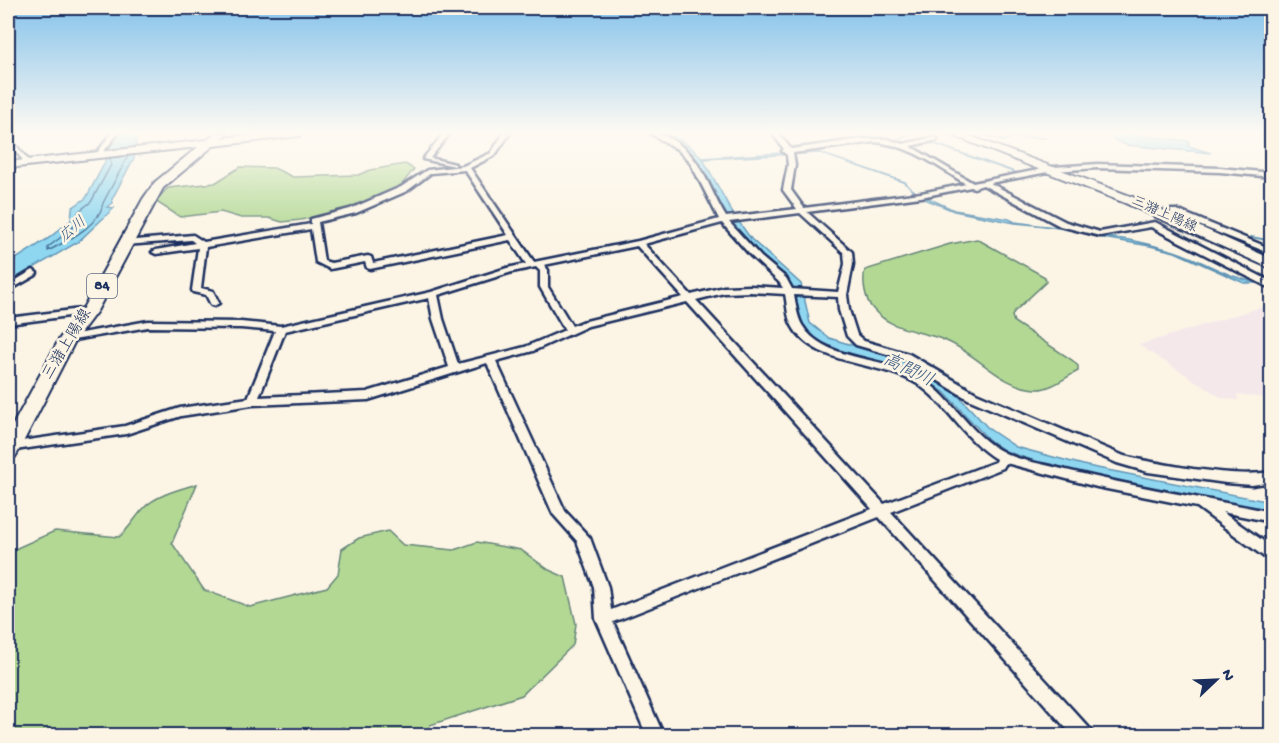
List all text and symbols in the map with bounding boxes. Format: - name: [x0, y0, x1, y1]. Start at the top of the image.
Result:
- street label: 三潴上陽線: [1129, 193, 1199, 237]
- water label: 広川: [56, 213, 90, 247]
- road number: 84: [87, 274, 117, 298]
- street label: 三潴上陽線: [38, 305, 97, 384]
- water label: 高間川: [879, 349, 937, 392]
- north arrow: [1186, 650, 1246, 710]
- text: N: [1216, 667, 1238, 685]

